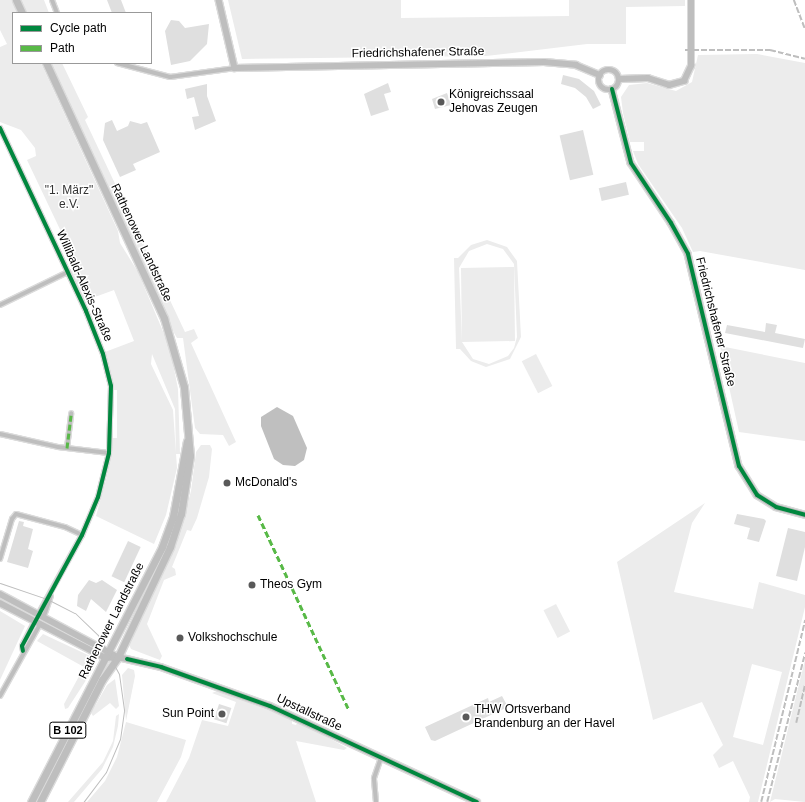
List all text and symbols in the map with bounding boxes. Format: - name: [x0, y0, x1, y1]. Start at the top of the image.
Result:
- legend: [12, 12, 152, 64]
- text: Cycle path: [50, 21, 107, 35]
- text: Path: [50, 41, 75, 55]
- street label: Friedrichshafener Straße: [352, 45, 484, 61]
- place label: Königreichssaal Jehovas Zeugen: [449, 88, 538, 116]
- marker: Königreichssaal Jehovas Zeugen: [436, 97, 446, 107]
- street label: Rathenower Landstraße: [107, 182, 175, 304]
- park label: "1. März" e.V.: [45, 184, 93, 212]
- street label: Willibald-Alexis-Straße: [53, 228, 115, 344]
- street label: Friedrichshafener Straße: [692, 256, 738, 388]
- place label: McDonald's: [235, 476, 297, 490]
- marker: McDonald's: [222, 478, 232, 488]
- street label: Rathenower Landstraße: [76, 560, 148, 682]
- place label: Theos Gym: [260, 578, 322, 592]
- marker: Theos Gym: [247, 580, 257, 590]
- place label: Volkshochschule: [188, 631, 277, 645]
- marker: Volkshochschule: [175, 633, 185, 643]
- street label: Upstallstraße: [274, 692, 344, 734]
- place label: THW Ortsverband Brandenburg an der Havel: [474, 703, 615, 731]
- place label: Sun Point: [162, 707, 214, 721]
- marker: Sun Point: [217, 709, 227, 719]
- marker: THW Ortsverband Brandenburg an der Havel: [461, 712, 471, 722]
- road number: B 102: [49, 721, 87, 739]

